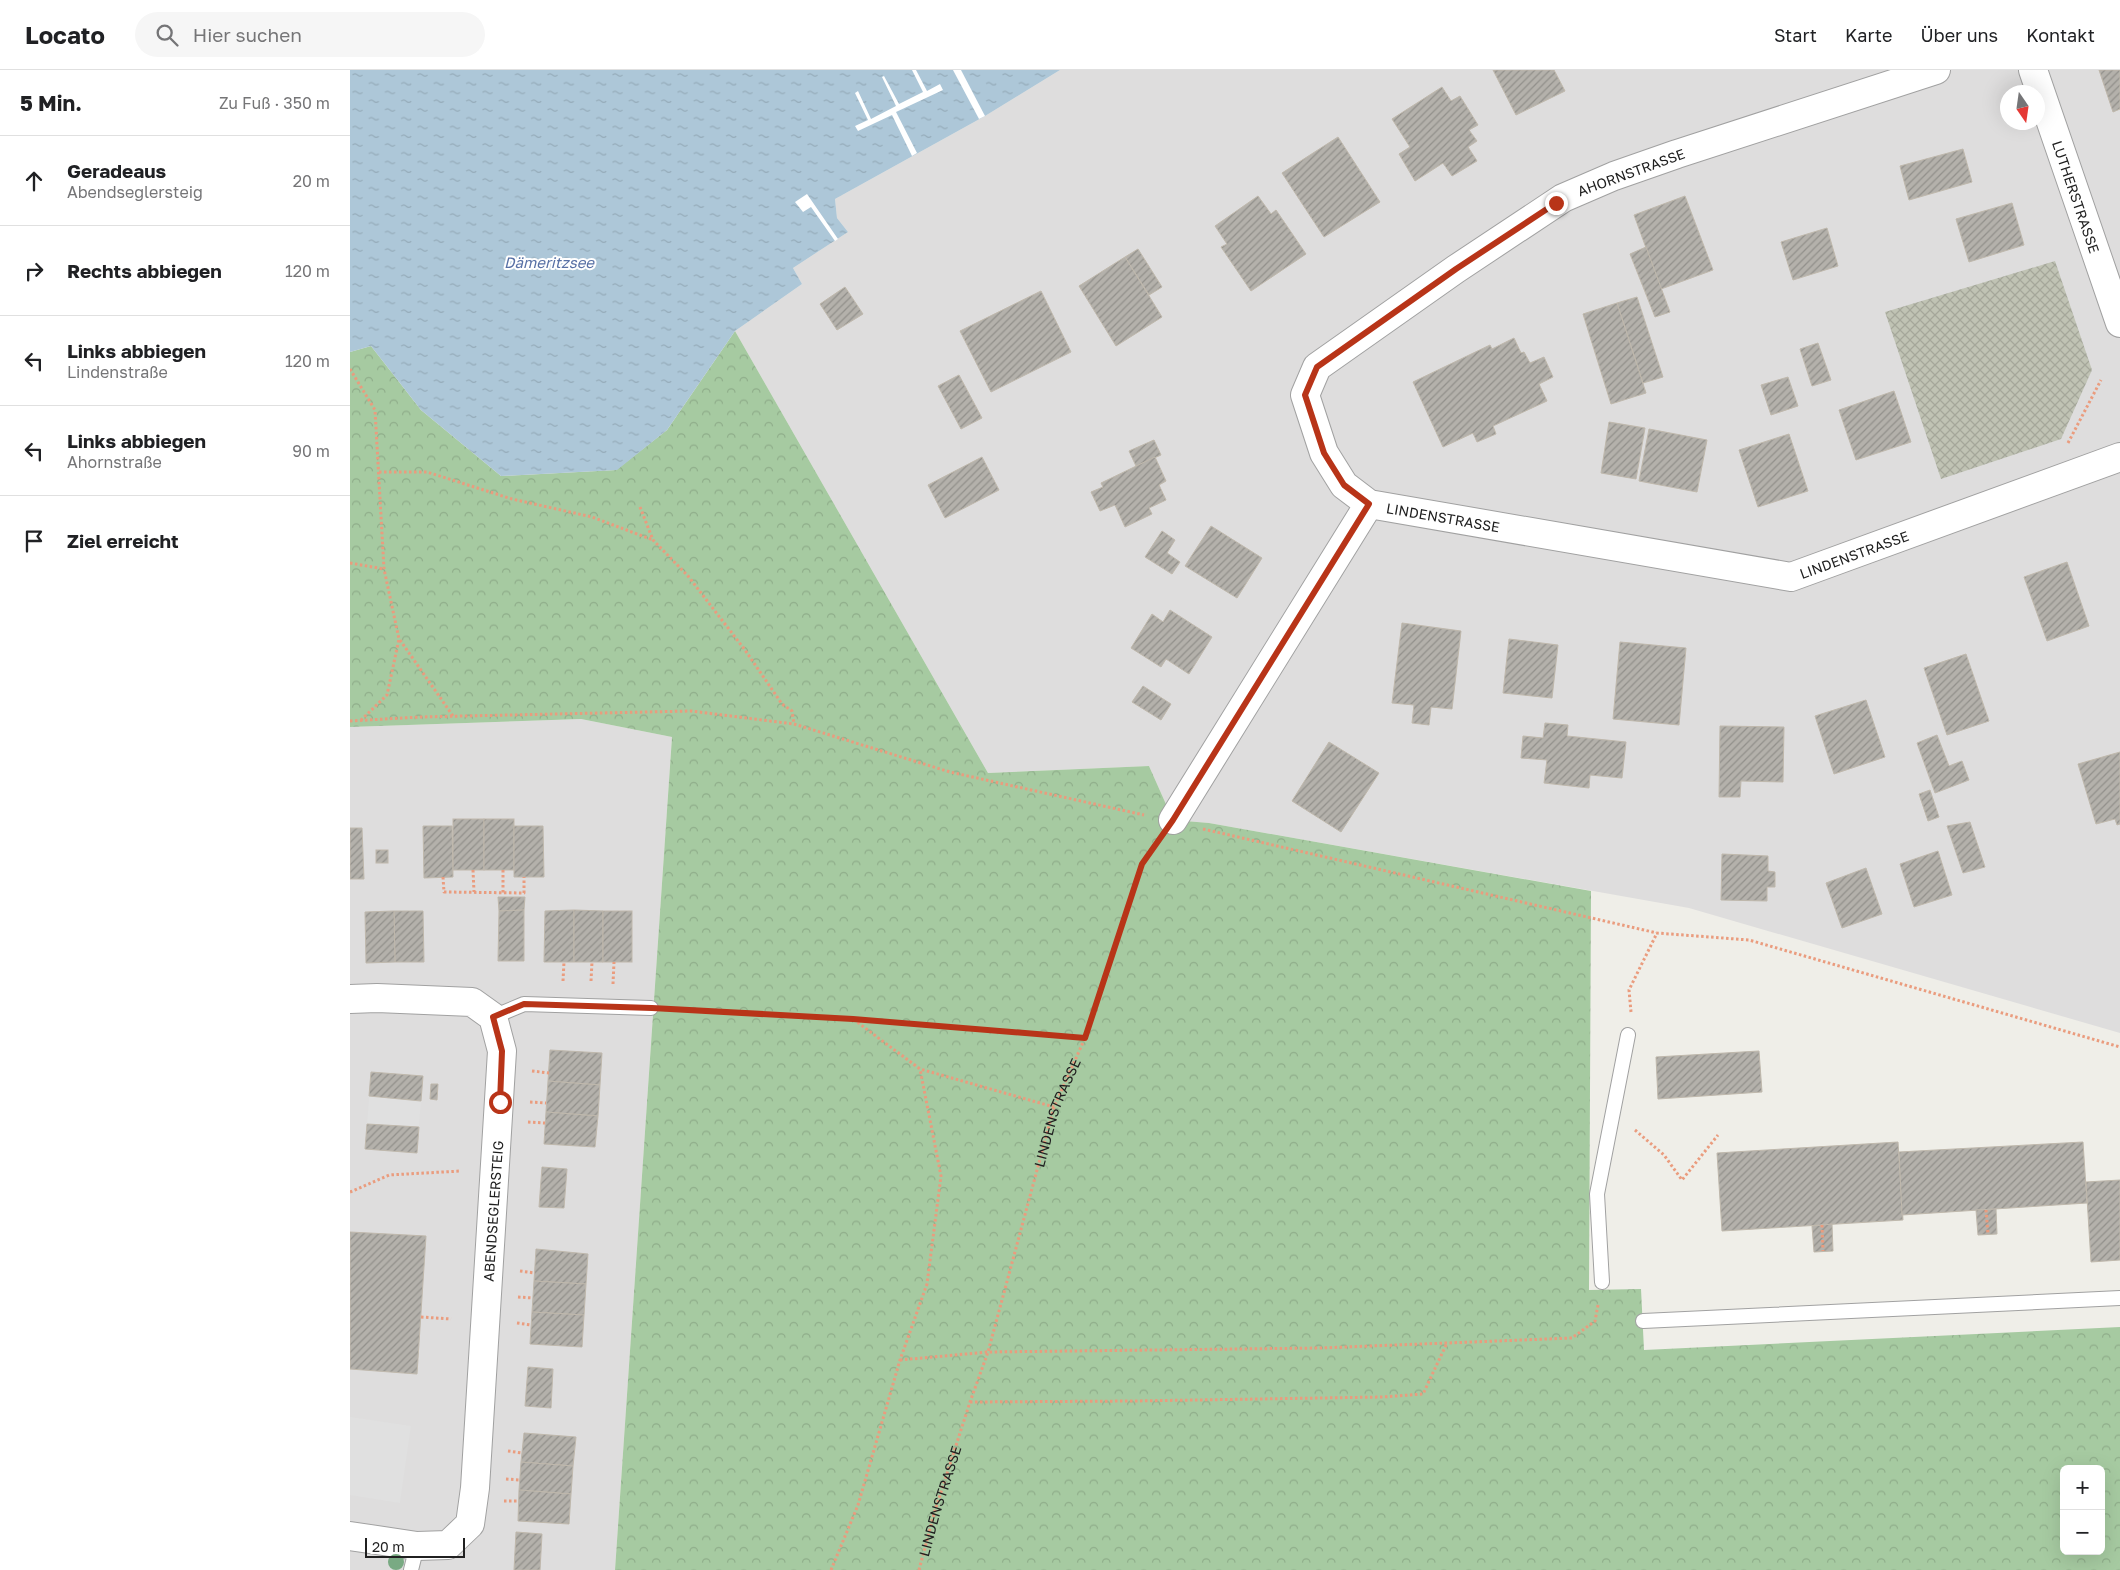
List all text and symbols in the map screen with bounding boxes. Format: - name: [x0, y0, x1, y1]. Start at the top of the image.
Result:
- search box: [135, 12, 485, 57]
- text: Locato: [25, 20, 105, 49]
- icon: search: [153, 21, 181, 49]
- text: Hier suchen: [193, 23, 302, 46]
- text: Start: [1774, 24, 1817, 46]
- text: Karte: [1845, 24, 1892, 46]
- text: Über uns: [1920, 24, 1998, 46]
- text: Kontakt: [2026, 24, 2095, 46]
- north arrow: [2000, 85, 2045, 130]
- text: 5 Min.: [20, 90, 82, 116]
- text: Zu Fuß · 350 m: [219, 93, 330, 113]
- street label: LUTHERSTRASSE: [2049, 138, 2104, 255]
- street label: AHORNSTRASSE: [1575, 145, 1687, 199]
- text: Geradeaus: [67, 159, 166, 182]
- icon: ahead: [20, 167, 48, 195]
- text: 20 m: [293, 171, 330, 191]
- text: Abendseglersteig: [67, 182, 203, 202]
- route end: [1545, 192, 1568, 215]
- water label: Dämeritzsee: [504, 253, 595, 271]
- icon: right: [20, 257, 48, 285]
- text: Rechts abbiegen: [67, 259, 222, 282]
- text: 120 m: [285, 261, 330, 281]
- text: Links abbiegen: [67, 339, 206, 362]
- icon: left: [20, 347, 48, 375]
- text: 120 m: [285, 351, 330, 371]
- text: Lindenstraße: [67, 362, 168, 382]
- text: Links abbiegen: [67, 429, 206, 452]
- icon: left: [20, 437, 48, 465]
- text: 90 m: [292, 441, 330, 461]
- text: Ahornstraße: [67, 452, 162, 472]
- street label: LINDENSTRASSE: [1385, 499, 1501, 535]
- street label: LINDENSTRASSE: [1797, 526, 1911, 582]
- icon: arrive: [20, 527, 48, 555]
- text: Ziel erreicht: [67, 529, 179, 552]
- street label: LINDENSTRASSE: [1030, 1055, 1083, 1169]
- route start: [489, 1091, 512, 1114]
- street label: ABENDSEGLERSTEIG: [480, 1140, 506, 1282]
- street label: LINDENSTRASSE: [915, 1443, 964, 1558]
- map controls: [2060, 1465, 2105, 1555]
- button: +: [2060, 1465, 2105, 1510]
- button: −: [2060, 1510, 2105, 1555]
- scale bar: [365, 1535, 465, 1558]
- text: 20 m: [372, 1538, 405, 1555]

